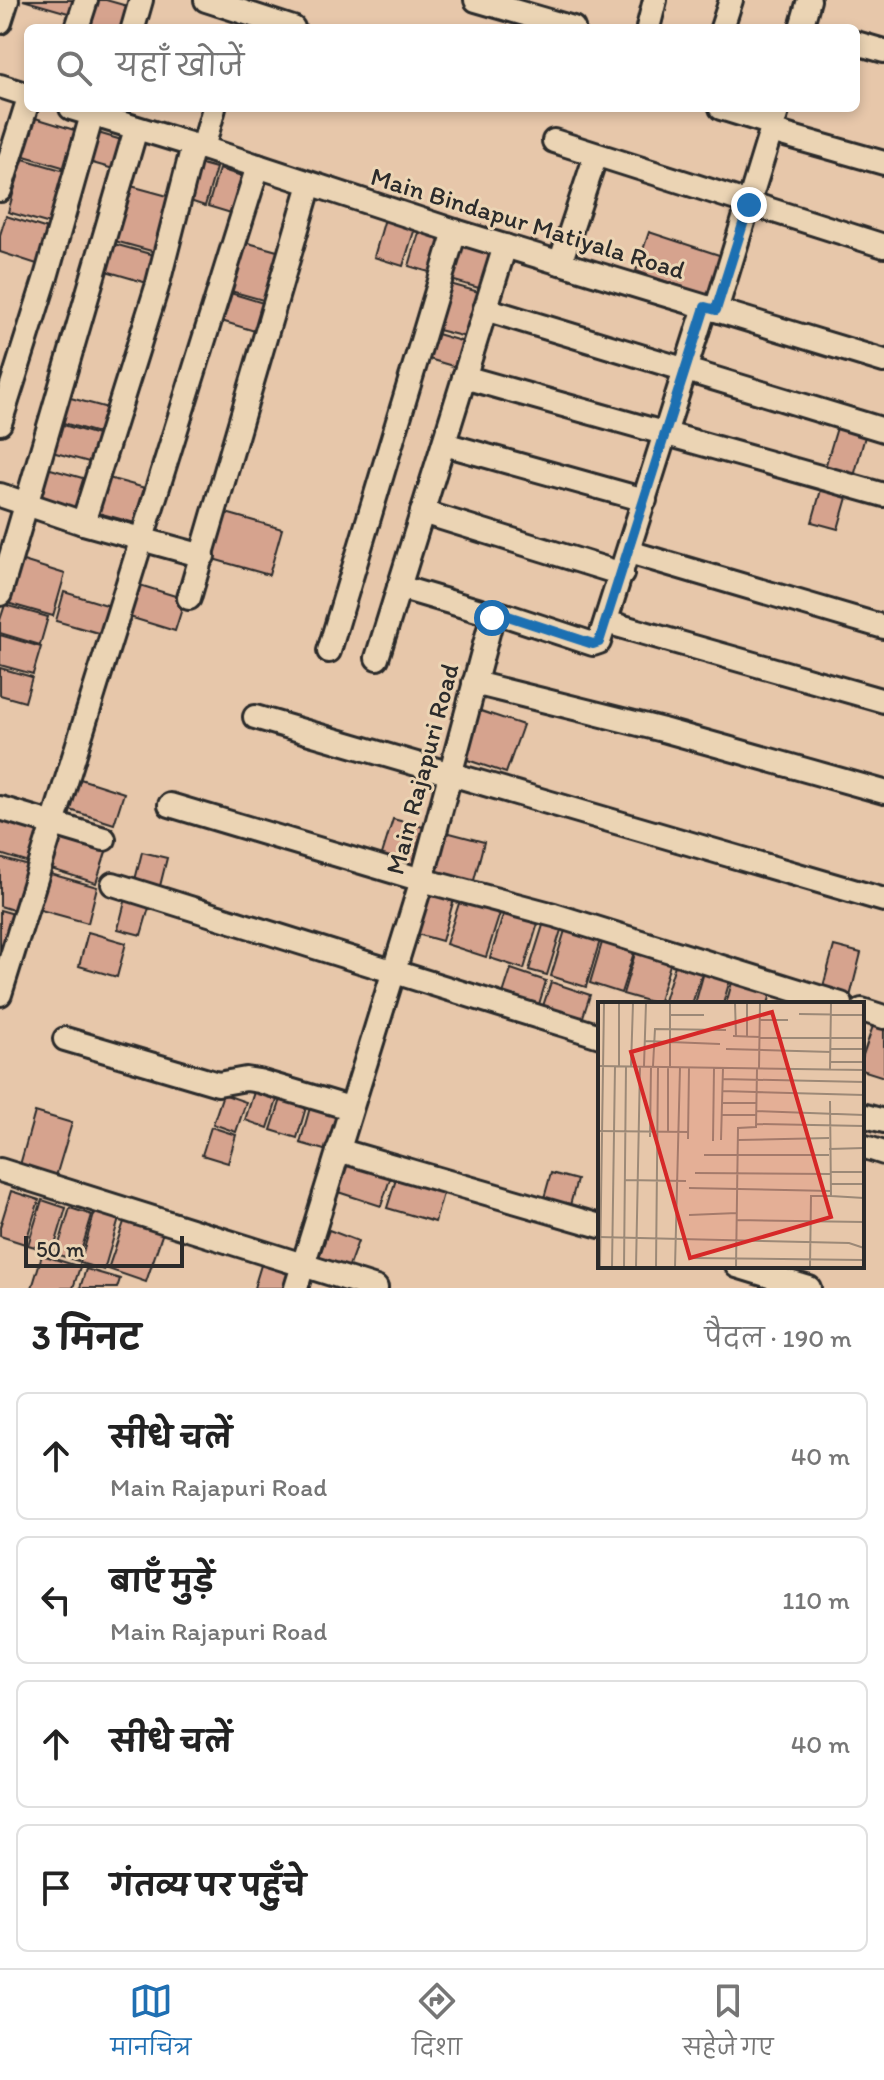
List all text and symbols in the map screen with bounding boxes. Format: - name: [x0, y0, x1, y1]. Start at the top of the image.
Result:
- search box: [24, 24, 860, 112]
- icon: search: [52, 46, 96, 90]
- text: यहाँ खोजें: [116, 47, 244, 84]
- street label: Main Bindapur Matiyala Road: [367, 160, 689, 286]
- route end: [731, 187, 767, 223]
- route start: [474, 600, 510, 636]
- street label: Main Rajapuri Road: [378, 660, 466, 878]
- inset map: [598, 1002, 864, 1268]
- scale bar: [24, 1232, 184, 1268]
- text: 50 m: [36, 1236, 85, 1263]
- text: 3 मिनट: [32, 1317, 141, 1358]
- text: पैदल · 190 m: [705, 1322, 852, 1354]
- text: सीधे चलें: [110, 1419, 232, 1456]
- icon: ahead: [34, 1434, 78, 1478]
- text: 40 m: [791, 1440, 850, 1472]
- text: Main Rajapuri Road: [110, 1471, 327, 1503]
- text: बाएँ मुड़ें: [110, 1563, 214, 1600]
- icon: left: [34, 1578, 78, 1622]
- text: 110 m: [782, 1584, 850, 1616]
- text: Main Rajapuri Road: [110, 1615, 327, 1647]
- icon: ahead: [34, 1722, 78, 1766]
- text: सीधे चलें: [110, 1723, 232, 1760]
- text: 40 m: [791, 1728, 850, 1760]
- icon: arrive: [34, 1866, 78, 1910]
- text: गंतव्य पर पहुँचे: [110, 1867, 306, 1904]
- tab: मानचित्र: [110, 1979, 191, 2072]
- tab: दिशा: [412, 1979, 462, 2072]
- tab: सहेजे गए: [683, 1979, 774, 2072]

